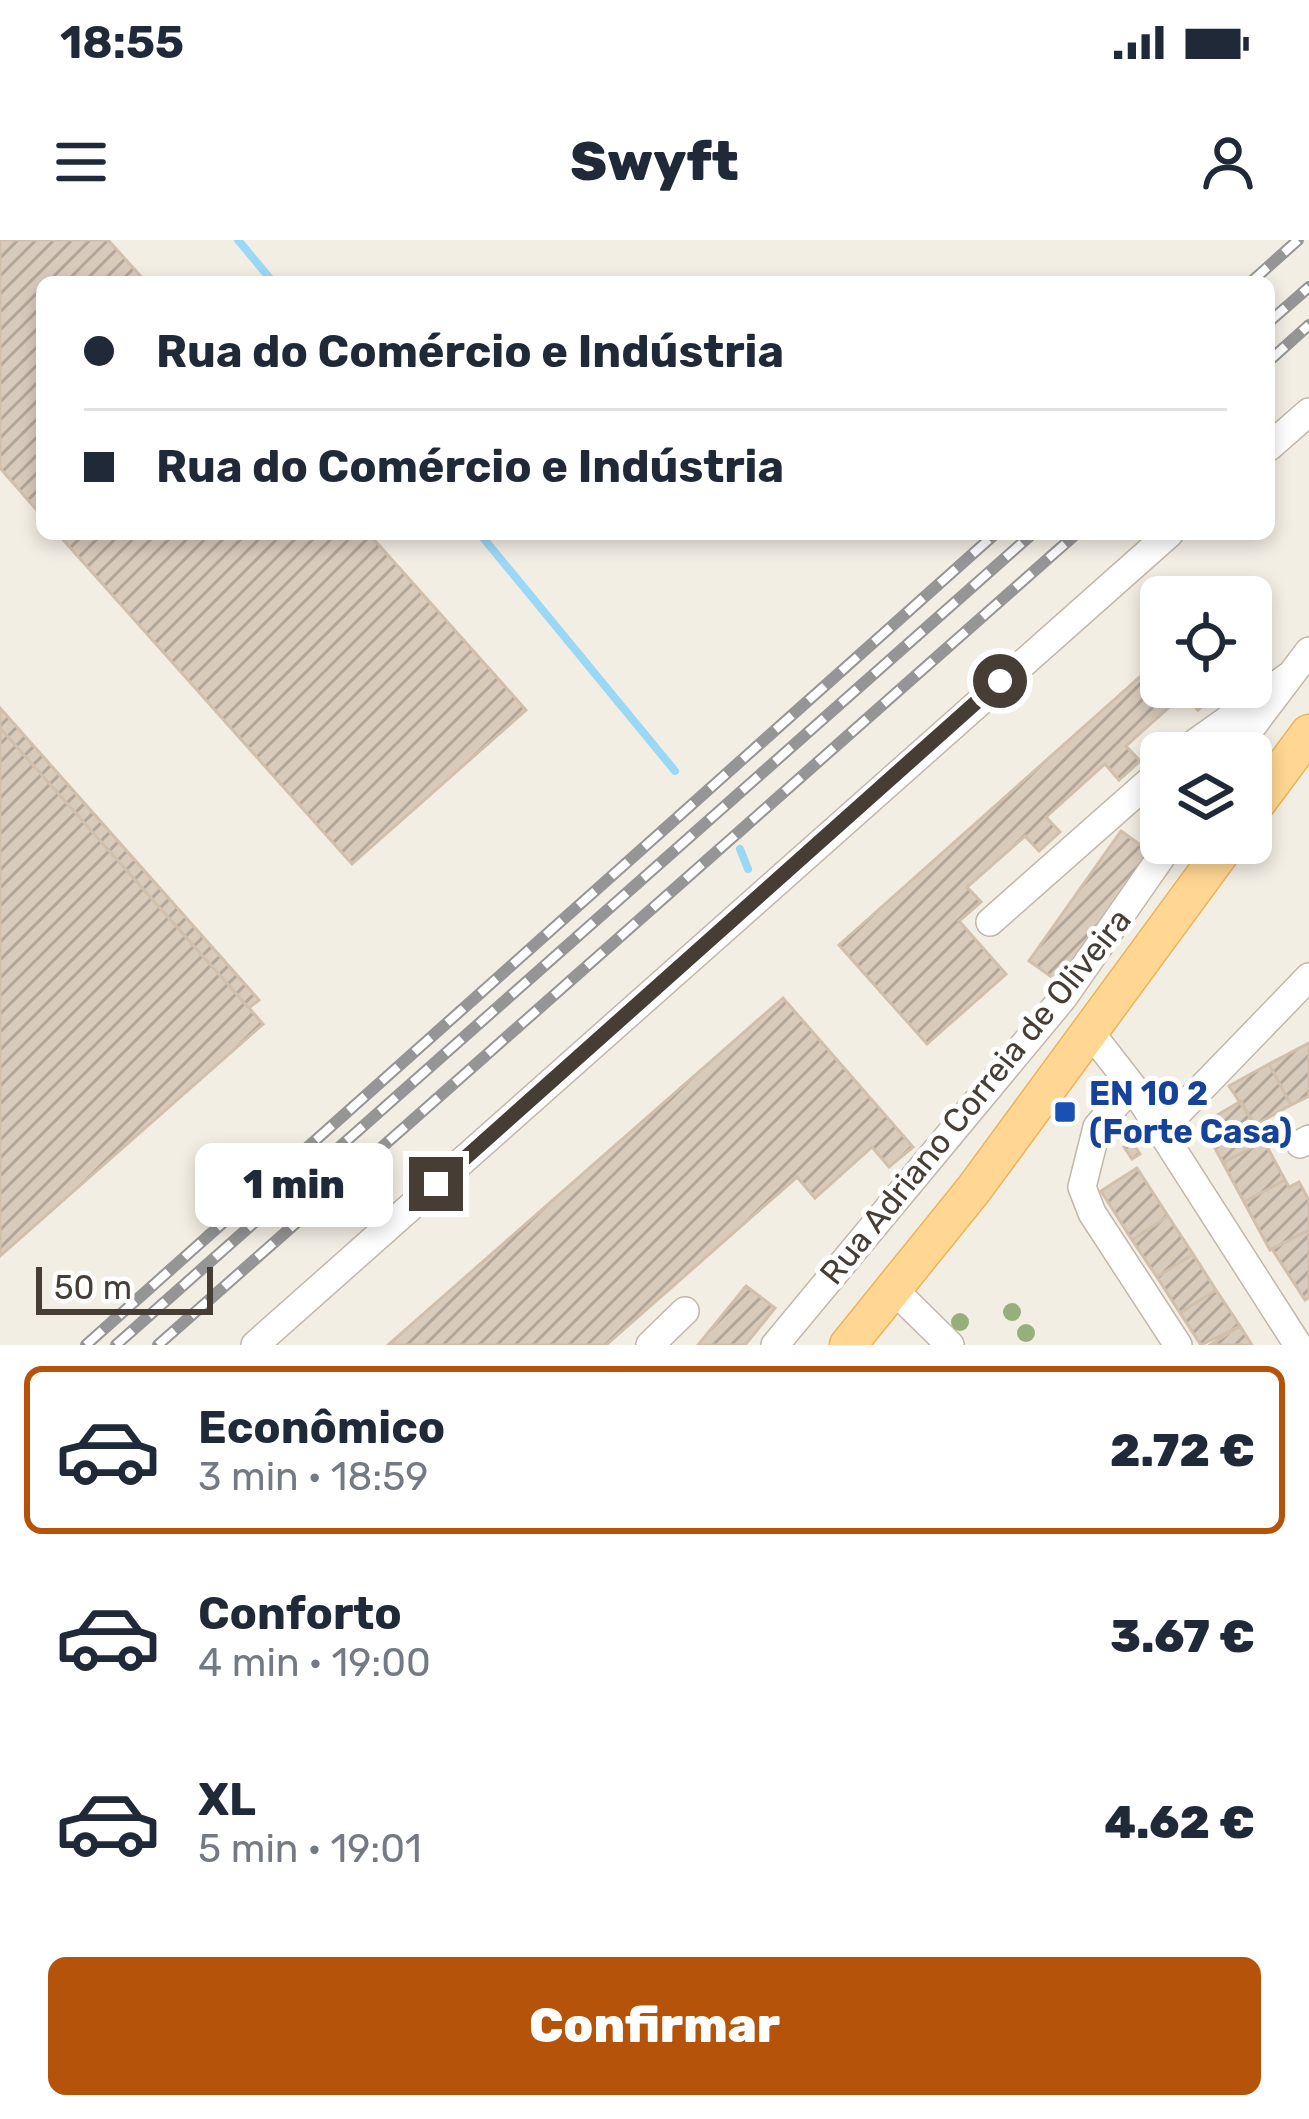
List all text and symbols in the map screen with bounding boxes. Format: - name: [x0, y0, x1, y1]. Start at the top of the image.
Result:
- text: 18:55: [60, 16, 184, 69]
- icon: menu: [48, 129, 114, 195]
- icon: person: [1195, 129, 1261, 195]
- text: Swyft: [570, 130, 739, 194]
- text: Rua do Comércio e Indústria: [156, 325, 784, 378]
- text: Rua do Comércio e Indústria: [156, 440, 784, 493]
- map controls: [1140, 576, 1272, 864]
- button: locate: [1140, 576, 1272, 708]
- route start: [973, 654, 1027, 708]
- button: layers: [1140, 732, 1272, 864]
- street label: Rua Adriano Correia de Oliveira: [812, 901, 1139, 1292]
- place label: EN 10 2 (Forte Casa): [1089, 1074, 1292, 1151]
- marker: EN 10 2 (Forte Casa): [1052, 1099, 1078, 1125]
- callout: 1 min: [196, 1142, 394, 1226]
- route end: [409, 1157, 463, 1211]
- text: 1 min: [243, 1162, 345, 1208]
- scale bar: [36, 1261, 213, 1314]
- text: 50 m: [54, 1268, 132, 1307]
- icon: car: [54, 1396, 162, 1504]
- text: Econômico: [198, 1401, 445, 1454]
- text: 2.72 €: [1110, 1424, 1255, 1477]
- text: 3 min · 18:59: [198, 1454, 429, 1500]
- icon: car: [54, 1582, 162, 1690]
- text: Conforto: [198, 1587, 402, 1640]
- text: 3.67 €: [1110, 1610, 1255, 1663]
- text: 4 min · 19:00: [198, 1640, 431, 1686]
- icon: car: [54, 1768, 162, 1876]
- text: XL: [198, 1773, 256, 1826]
- text: 4.62 €: [1104, 1796, 1255, 1849]
- text: 5 min · 19:01: [198, 1826, 422, 1872]
- button: Confirmar: [48, 1957, 1261, 2095]

